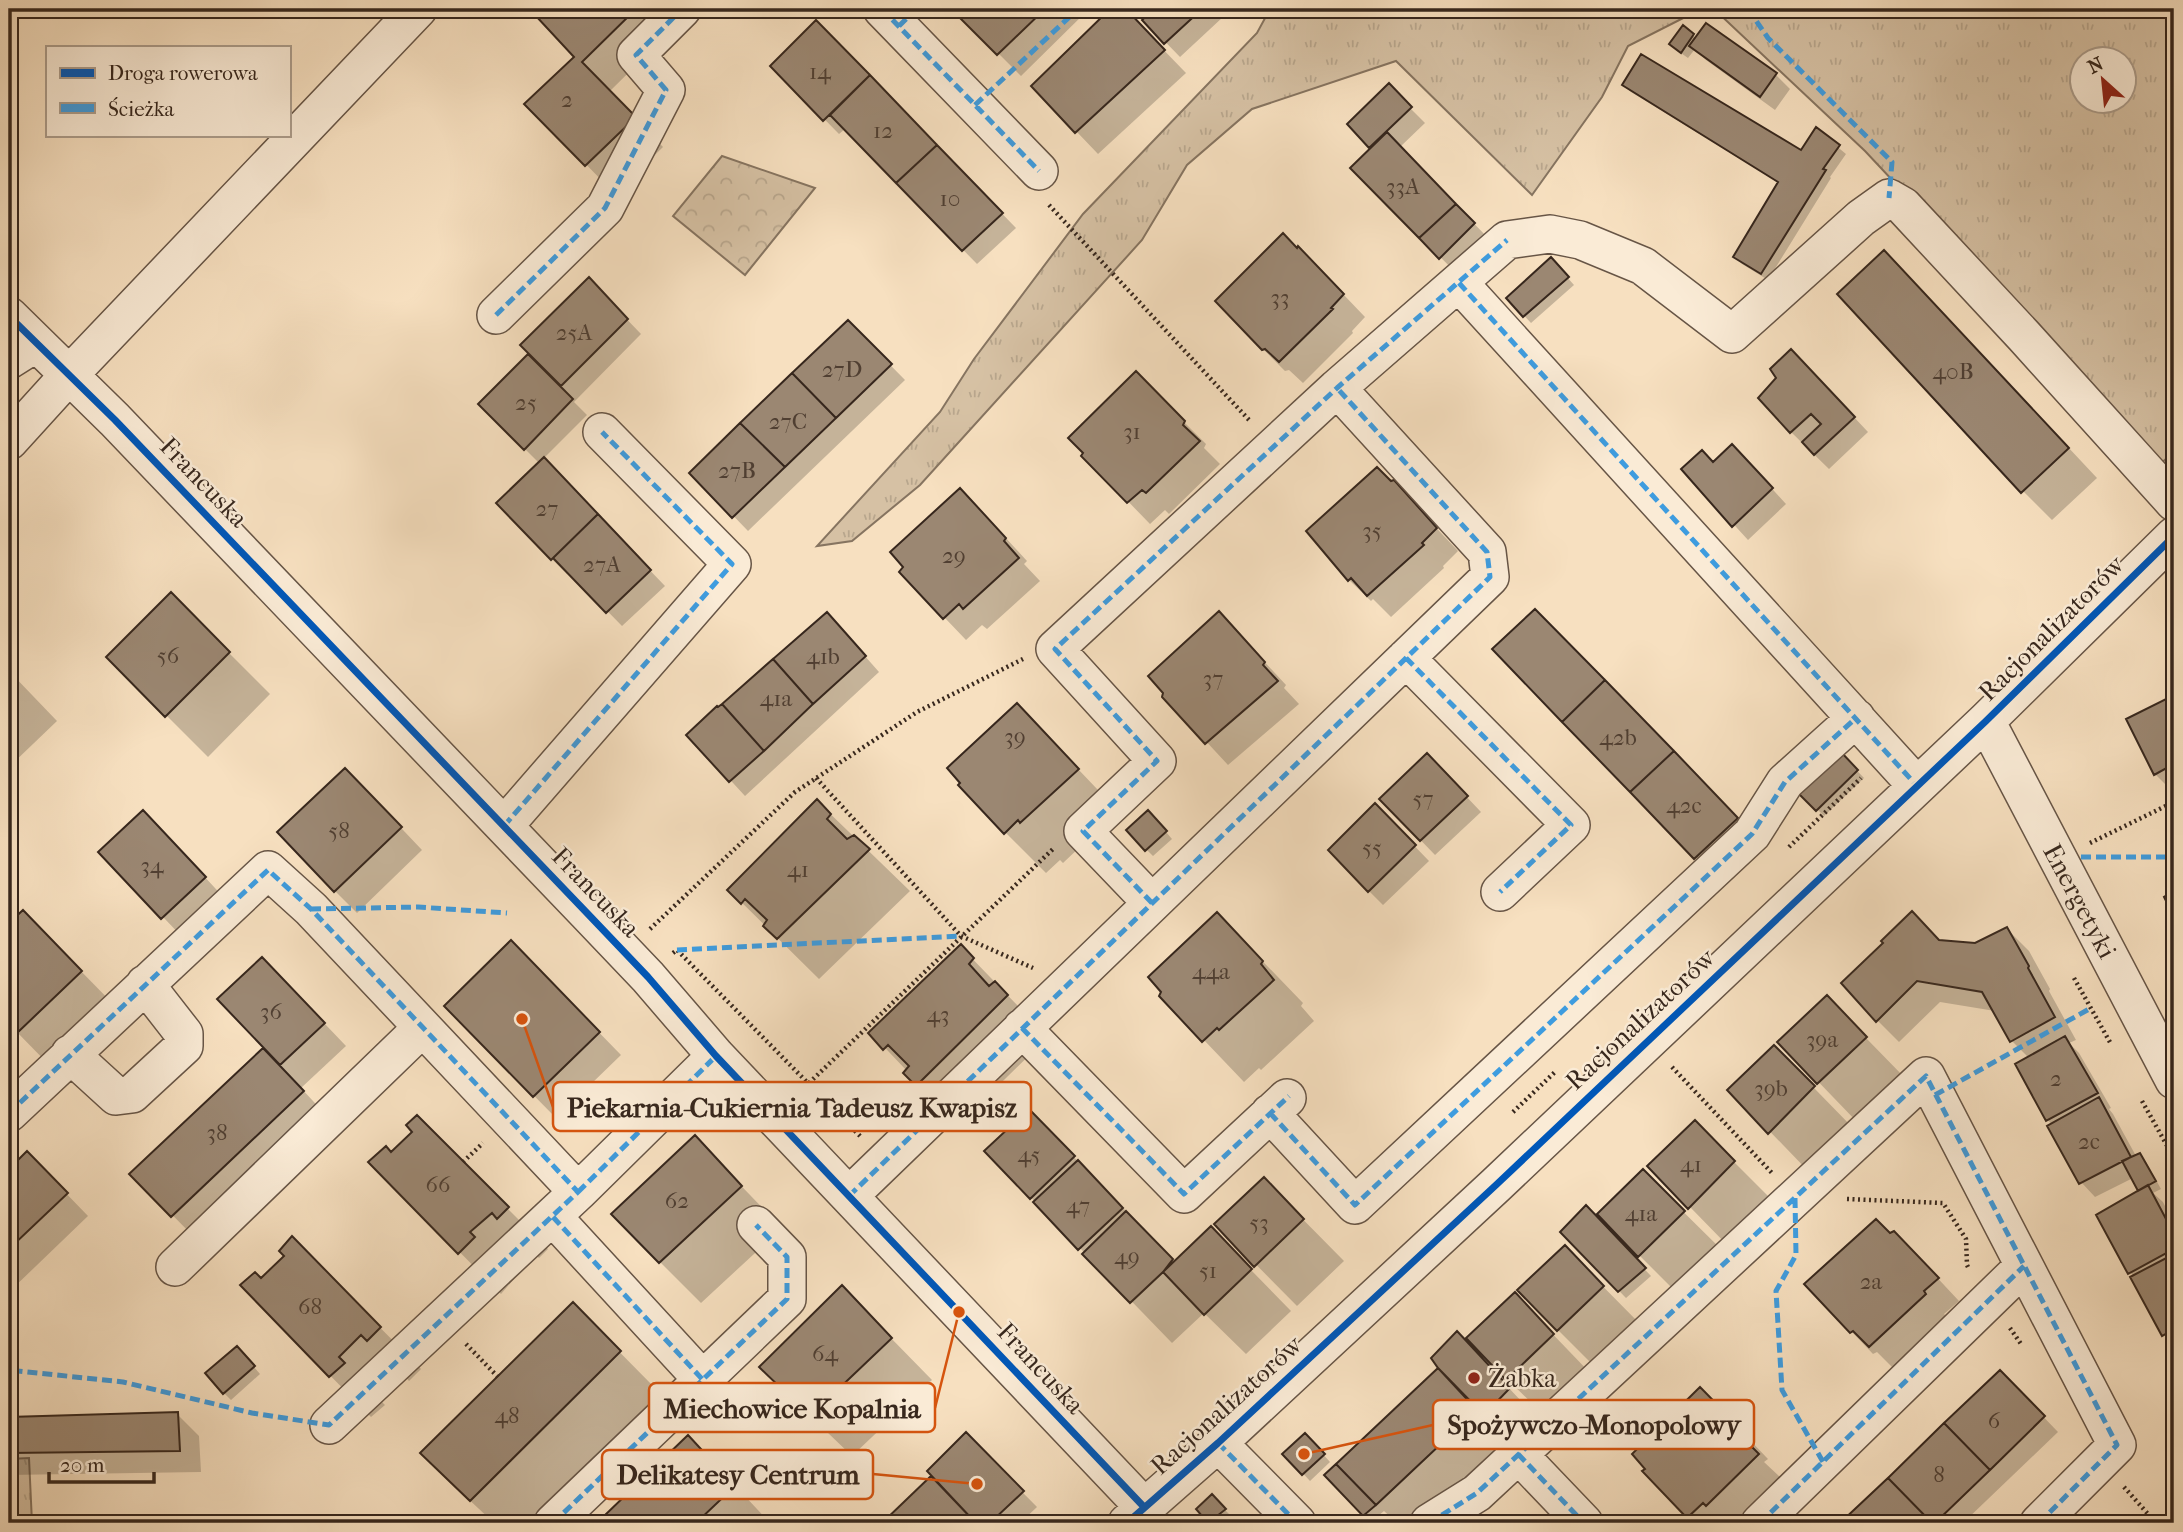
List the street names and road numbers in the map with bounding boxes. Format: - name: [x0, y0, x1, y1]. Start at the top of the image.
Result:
- street label: Francuska: [153, 431, 255, 534]
- street label: Racjonalizatorów: [1972, 549, 2131, 708]
- street label: Energetyki: [2036, 839, 2123, 964]
- street label: Francuska: [545, 841, 647, 944]
- street label: Racjonalizatorów: [1559, 942, 1722, 1097]
- street label: Francuska: [991, 1316, 1091, 1421]
- street label: Racjonalizatorów: [1144, 1329, 1309, 1481]

